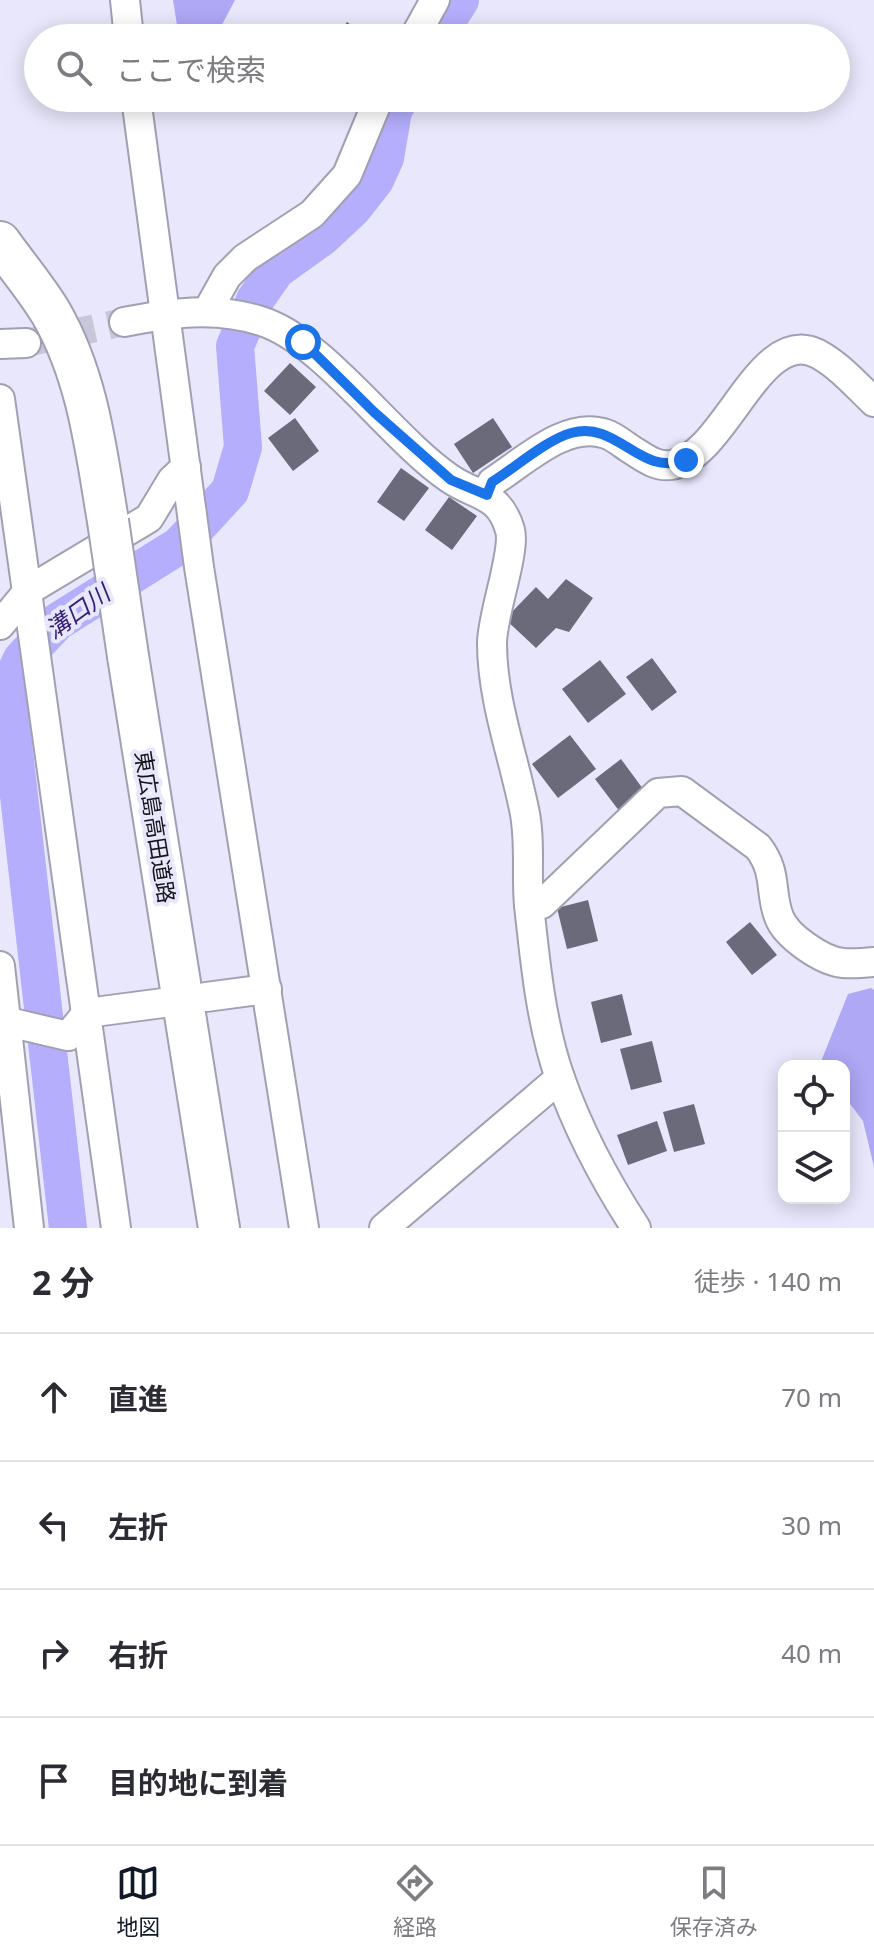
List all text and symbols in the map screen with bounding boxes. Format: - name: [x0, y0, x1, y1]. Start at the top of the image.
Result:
- search box: [24, 24, 850, 112]
- icon: search: [52, 46, 96, 90]
- text: ここで検索: [116, 49, 266, 90]
- route start: [285, 324, 321, 360]
- route end: [668, 442, 704, 478]
- water label: 溝口川: [38, 575, 118, 645]
- street label: 東広島高田道路: [129, 748, 183, 905]
- map controls: [778, 1060, 850, 1204]
- button: locate: [778, 1060, 850, 1132]
- button: layers: [778, 1132, 850, 1204]
- text: 2 分: [32, 1259, 94, 1305]
- text: 徒歩 · 140 m: [694, 1263, 842, 1299]
- icon: ahead: [32, 1375, 76, 1419]
- text: 直進: [108, 1378, 168, 1419]
- text: 70 m: [781, 1379, 842, 1415]
- icon: left: [32, 1503, 76, 1547]
- text: 左折: [108, 1506, 168, 1547]
- text: 30 m: [781, 1507, 842, 1543]
- icon: right: [32, 1631, 76, 1675]
- text: 右折: [108, 1634, 168, 1675]
- text: 40 m: [781, 1635, 842, 1671]
- icon: arrive: [32, 1759, 76, 1803]
- text: 目的地に到着: [108, 1762, 288, 1803]
- tab: 地図: [116, 1861, 160, 1941]
- tab: 経路: [393, 1861, 437, 1941]
- tab: 保存済み: [670, 1861, 758, 1941]

